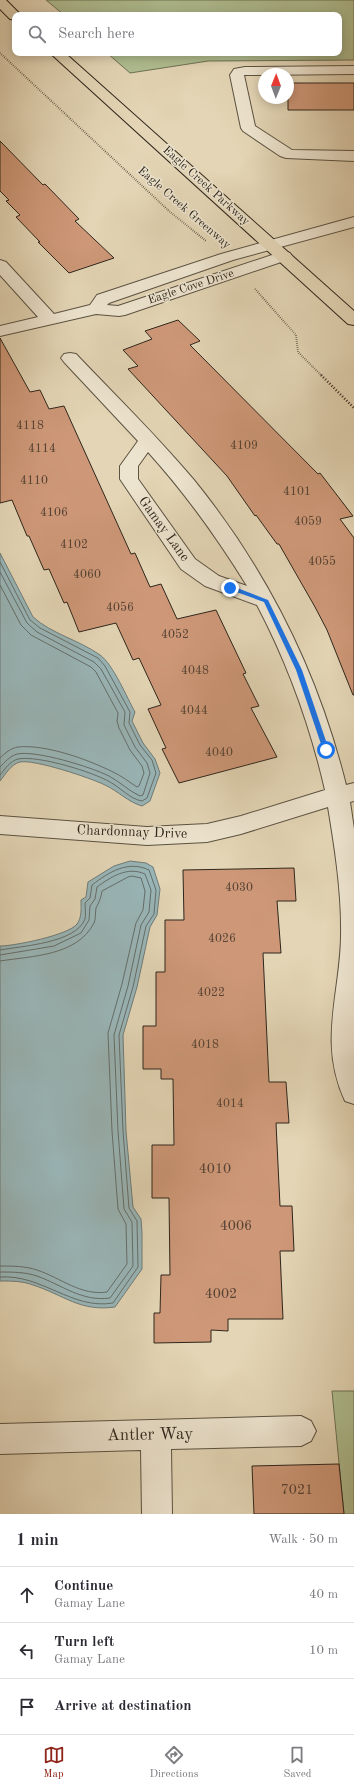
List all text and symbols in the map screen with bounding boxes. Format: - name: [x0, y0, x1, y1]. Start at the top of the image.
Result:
- search box: [12, 12, 342, 56]
- icon: search: [26, 23, 48, 45]
- text: Search here: [58, 27, 135, 42]
- north arrow: [258, 68, 294, 104]
- street label: Eagle Creek Parkway: [160, 144, 252, 228]
- street label: Eagle Creek Greenway: [135, 165, 233, 252]
- street label: Eagle Cove Drive: [146, 267, 236, 307]
- house number: 4118: [16, 420, 44, 432]
- house number: 4109: [230, 440, 258, 452]
- house number: 4114: [28, 443, 56, 455]
- house number: 4110: [20, 475, 48, 487]
- house number: 4101: [283, 486, 311, 498]
- street label: Gamay Lane: [136, 494, 192, 564]
- house number: 4106: [40, 507, 68, 519]
- house number: 4059: [294, 515, 322, 528]
- house number: 4102: [60, 539, 88, 551]
- house number: 4055: [308, 555, 336, 568]
- house number: 4060: [73, 569, 101, 581]
- route end: [221, 579, 239, 597]
- house number: 4056: [106, 601, 134, 614]
- house number: 4052: [161, 628, 189, 641]
- house number: 4048: [181, 665, 209, 677]
- house number: 4044: [180, 705, 208, 717]
- route start: [317, 741, 335, 759]
- house number: 4040: [205, 747, 233, 759]
- street label: Chardonnay Drive: [76, 823, 188, 841]
- house number: 4030: [225, 882, 253, 894]
- house number: 4026: [208, 933, 236, 945]
- house number: 4022: [197, 987, 225, 999]
- house number: 4018: [191, 1039, 219, 1051]
- house number: 4014: [216, 1098, 244, 1110]
- house number: 4010: [199, 1162, 231, 1176]
- house number: 4006: [220, 1219, 252, 1233]
- house number: 4002: [205, 1287, 237, 1301]
- street label: Antler Way: [107, 1426, 193, 1444]
- house number: 7021: [281, 1483, 313, 1497]
- text: 1 min: [16, 1532, 59, 1549]
- text: Walk · 50 m: [269, 1533, 338, 1546]
- text: Continue: [54, 1579, 113, 1594]
- icon: ahead: [16, 1584, 38, 1606]
- text: 40 m: [309, 1588, 338, 1601]
- text: Gamay Lane: [54, 1597, 125, 1610]
- text: Turn left: [54, 1635, 114, 1650]
- icon: left: [16, 1640, 38, 1662]
- text: 10 m: [309, 1644, 338, 1657]
- text: Gamay Lane: [54, 1653, 125, 1666]
- icon: arrive: [16, 1696, 38, 1718]
- text: Arrive at destination: [54, 1699, 192, 1714]
- tab: Map: [43, 1744, 65, 1782]
- tab: Directions: [150, 1744, 198, 1782]
- tab: Saved: [283, 1744, 311, 1782]

